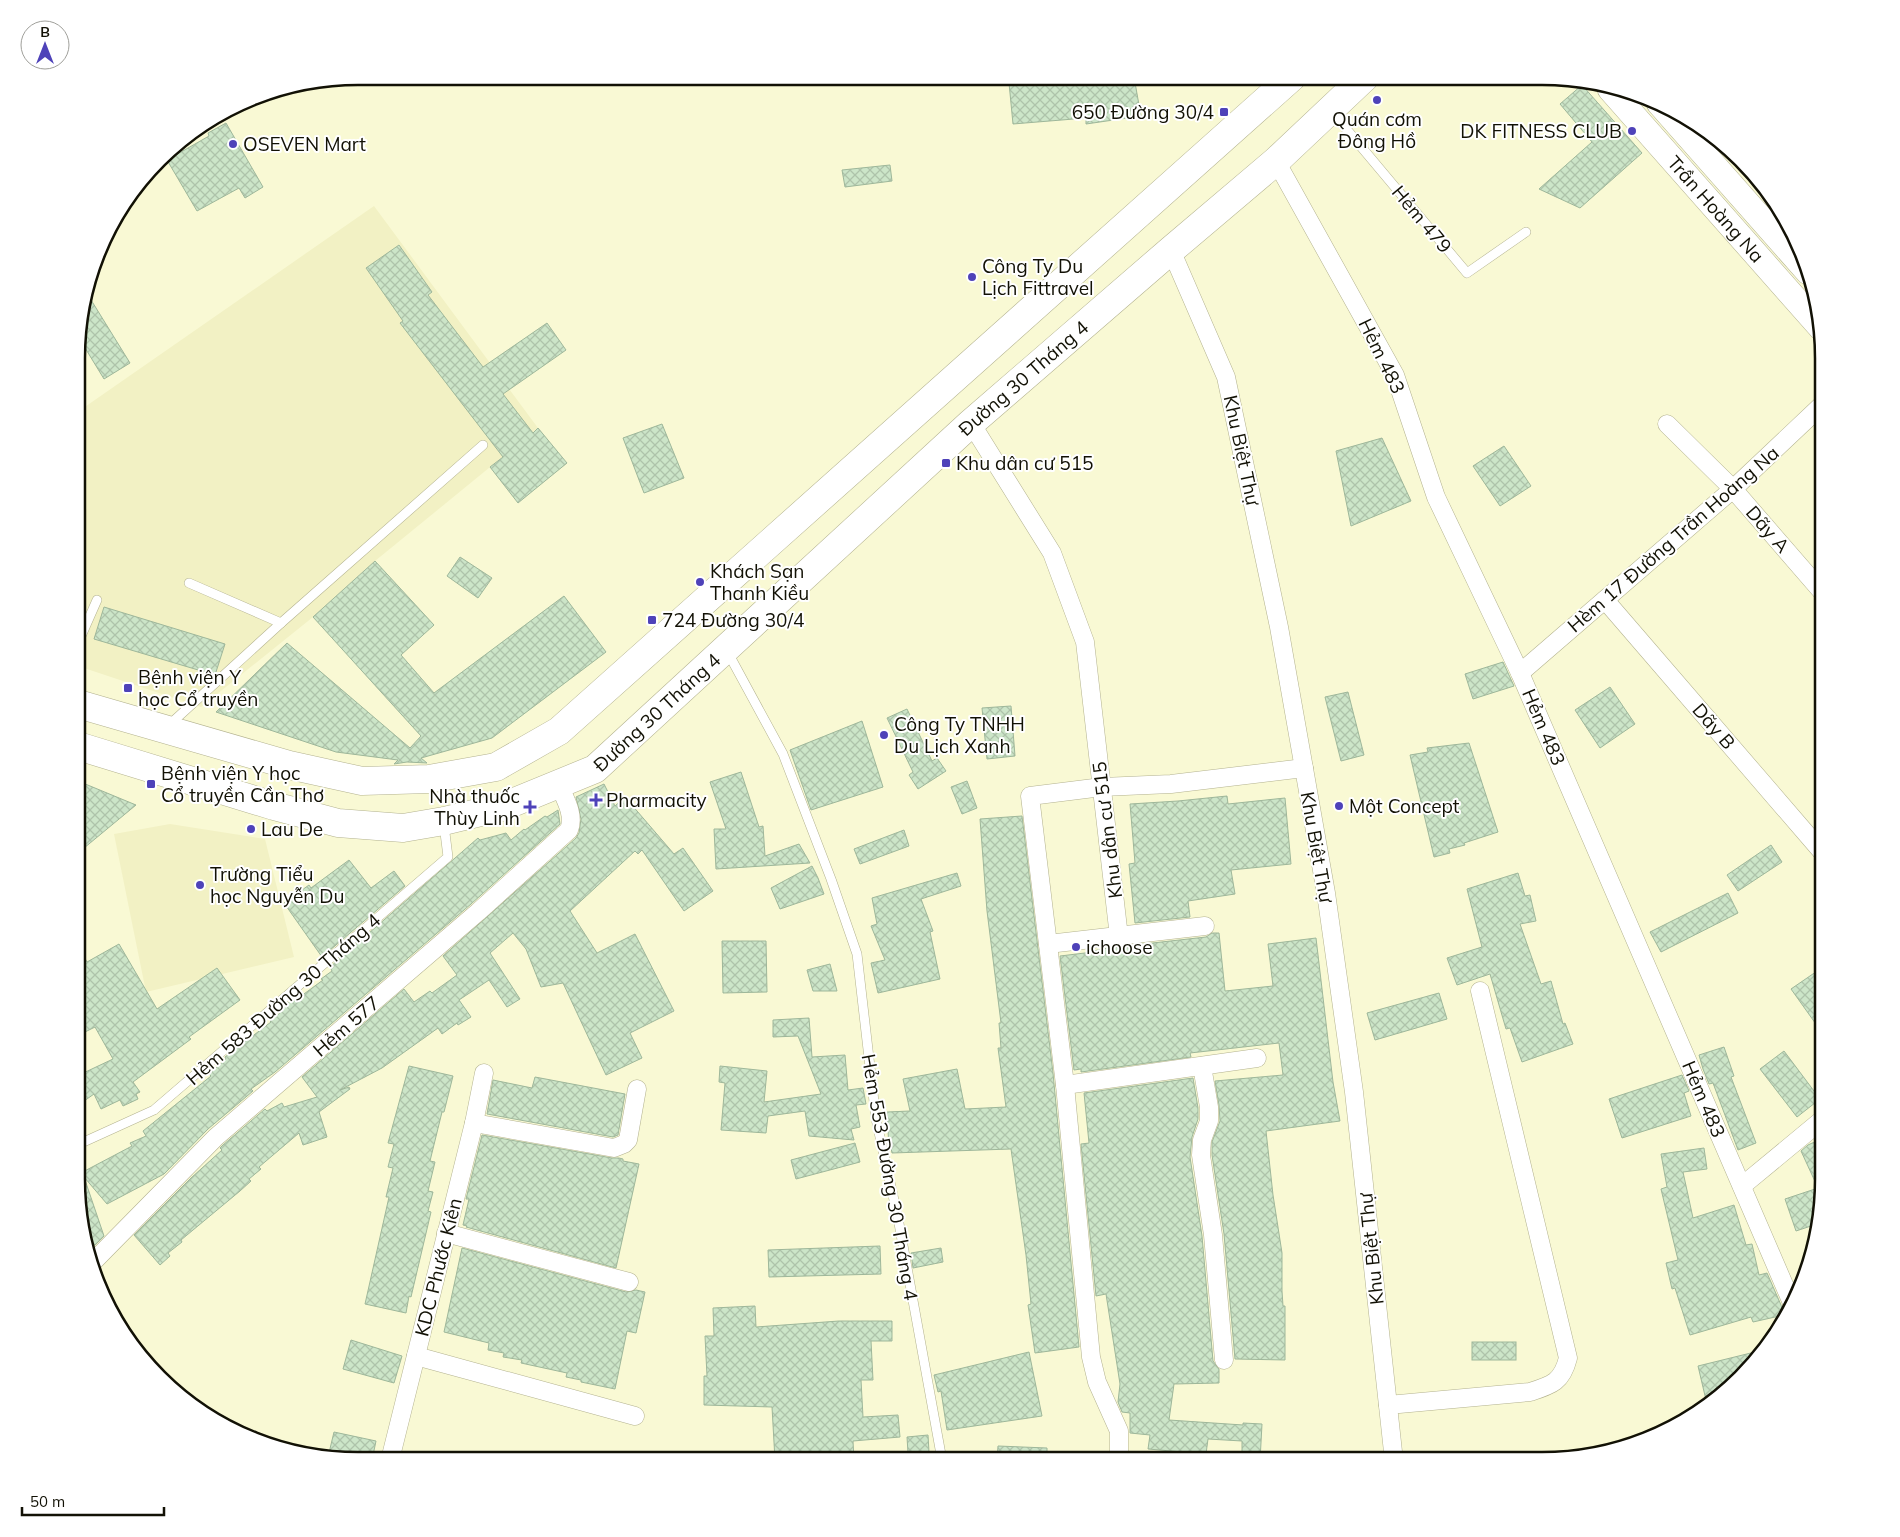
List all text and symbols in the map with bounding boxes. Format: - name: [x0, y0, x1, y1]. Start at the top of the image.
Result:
- north arrow: [20, 20, 70, 70]
- text: B: [40, 23, 50, 41]
- marker: Quán cơm Đông Hồ: [1371, 94, 1383, 106]
- place label: 650 Đường 30/4: [1072, 100, 1214, 124]
- marker: 650 Đường 30/4: [1218, 106, 1230, 118]
- place label: Quán cơm Đông Hồ: [1332, 107, 1422, 153]
- place label: DK FITNESS CLUB: [1460, 119, 1622, 143]
- marker: DK FITNESS CLUB: [1626, 125, 1638, 137]
- place label: OSEVEN Mart: [243, 132, 366, 156]
- marker: OSEVEN Mart: [227, 138, 239, 150]
- street label: Trần Hoàng Na: [1662, 151, 1769, 267]
- street label: Hẻm 479: [1387, 180, 1457, 258]
- place label: Công Ty Du Lịch Fittravel: [982, 254, 1094, 300]
- marker: Công Ty Du Lịch Fittravel: [966, 271, 978, 283]
- street label: Hẻm 483: [1354, 314, 1410, 398]
- street label: Đường 30 Tháng 4: [953, 315, 1093, 441]
- street label: Khu Biệt Thự: [1219, 393, 1266, 508]
- street label: Hèm 17 Đường Trần Hoàng Na: [1562, 441, 1784, 637]
- place label: Khu dân cư 515: [956, 451, 1094, 475]
- marker: Khu dân cư 515: [940, 457, 952, 469]
- street label: Dãy A: [1741, 501, 1795, 558]
- place label: Khách Sạn Thanh Kiều: [710, 559, 809, 605]
- marker: Khách Sạn Thanh Kiều: [694, 576, 706, 588]
- place label: 724 Đường 30/4: [662, 608, 804, 632]
- marker: 724 Đường 30/4: [646, 614, 658, 626]
- street label: Đường 30 Tháng 4: [588, 648, 725, 777]
- place label: Bệnh viện Y học Cổ truyền: [138, 665, 258, 711]
- marker: Bệnh viện Y học Cổ truyền: [122, 682, 134, 694]
- street label: Hẻm 483: [1517, 685, 1571, 769]
- street label: Dãy B: [1687, 698, 1741, 754]
- place label: Công Ty TNHH Du Lịch Xanh: [894, 712, 1025, 758]
- marker: Công Ty TNHH Du Lịch Xanh: [878, 729, 890, 741]
- street label: Khu dân cư 515: [1087, 760, 1127, 900]
- place label: Bệnh viện Y học Cổ truyền Cần Thơ: [161, 761, 324, 807]
- marker: Bệnh viện Y học Cổ truyền Cần Thơ: [145, 778, 157, 790]
- place label: Nhà thuốc Thùy Linh: [429, 784, 520, 830]
- place label: Pharmacity: [606, 788, 707, 812]
- street label: Khu Biệt Thự: [1295, 790, 1339, 905]
- marker: Pharmacity: [590, 794, 602, 806]
- place label: Một Concept: [1349, 794, 1460, 818]
- marker: Một Concept: [1333, 800, 1345, 812]
- marker: Nhà thuốc Thùy Linh: [524, 801, 536, 813]
- place label: Lau De: [261, 817, 323, 841]
- marker: Lau De: [245, 823, 257, 835]
- place label: Trường Tiểu học Nguyễn Du: [210, 862, 345, 908]
- marker: Trường Tiểu học Nguyễn Du: [194, 879, 206, 891]
- street label: Hẻm 583 Đường 30 Tháng 4: [181, 908, 385, 1090]
- place label: ichoose: [1086, 935, 1153, 959]
- marker: ichoose: [1070, 941, 1082, 953]
- street label: Hẻm 577: [308, 990, 384, 1062]
- street label: Hẻm 553 Đường 30 Tháng 4: [856, 1052, 924, 1302]
- street label: Hẻm 483: [1677, 1057, 1731, 1141]
- street label: Khu Biệt Thự: [1353, 1191, 1389, 1306]
- street label: KDC Phước Kiên: [409, 1195, 467, 1339]
- scale bar: [22, 1484, 165, 1516]
- text: 50 m: [30, 1492, 65, 1511]

